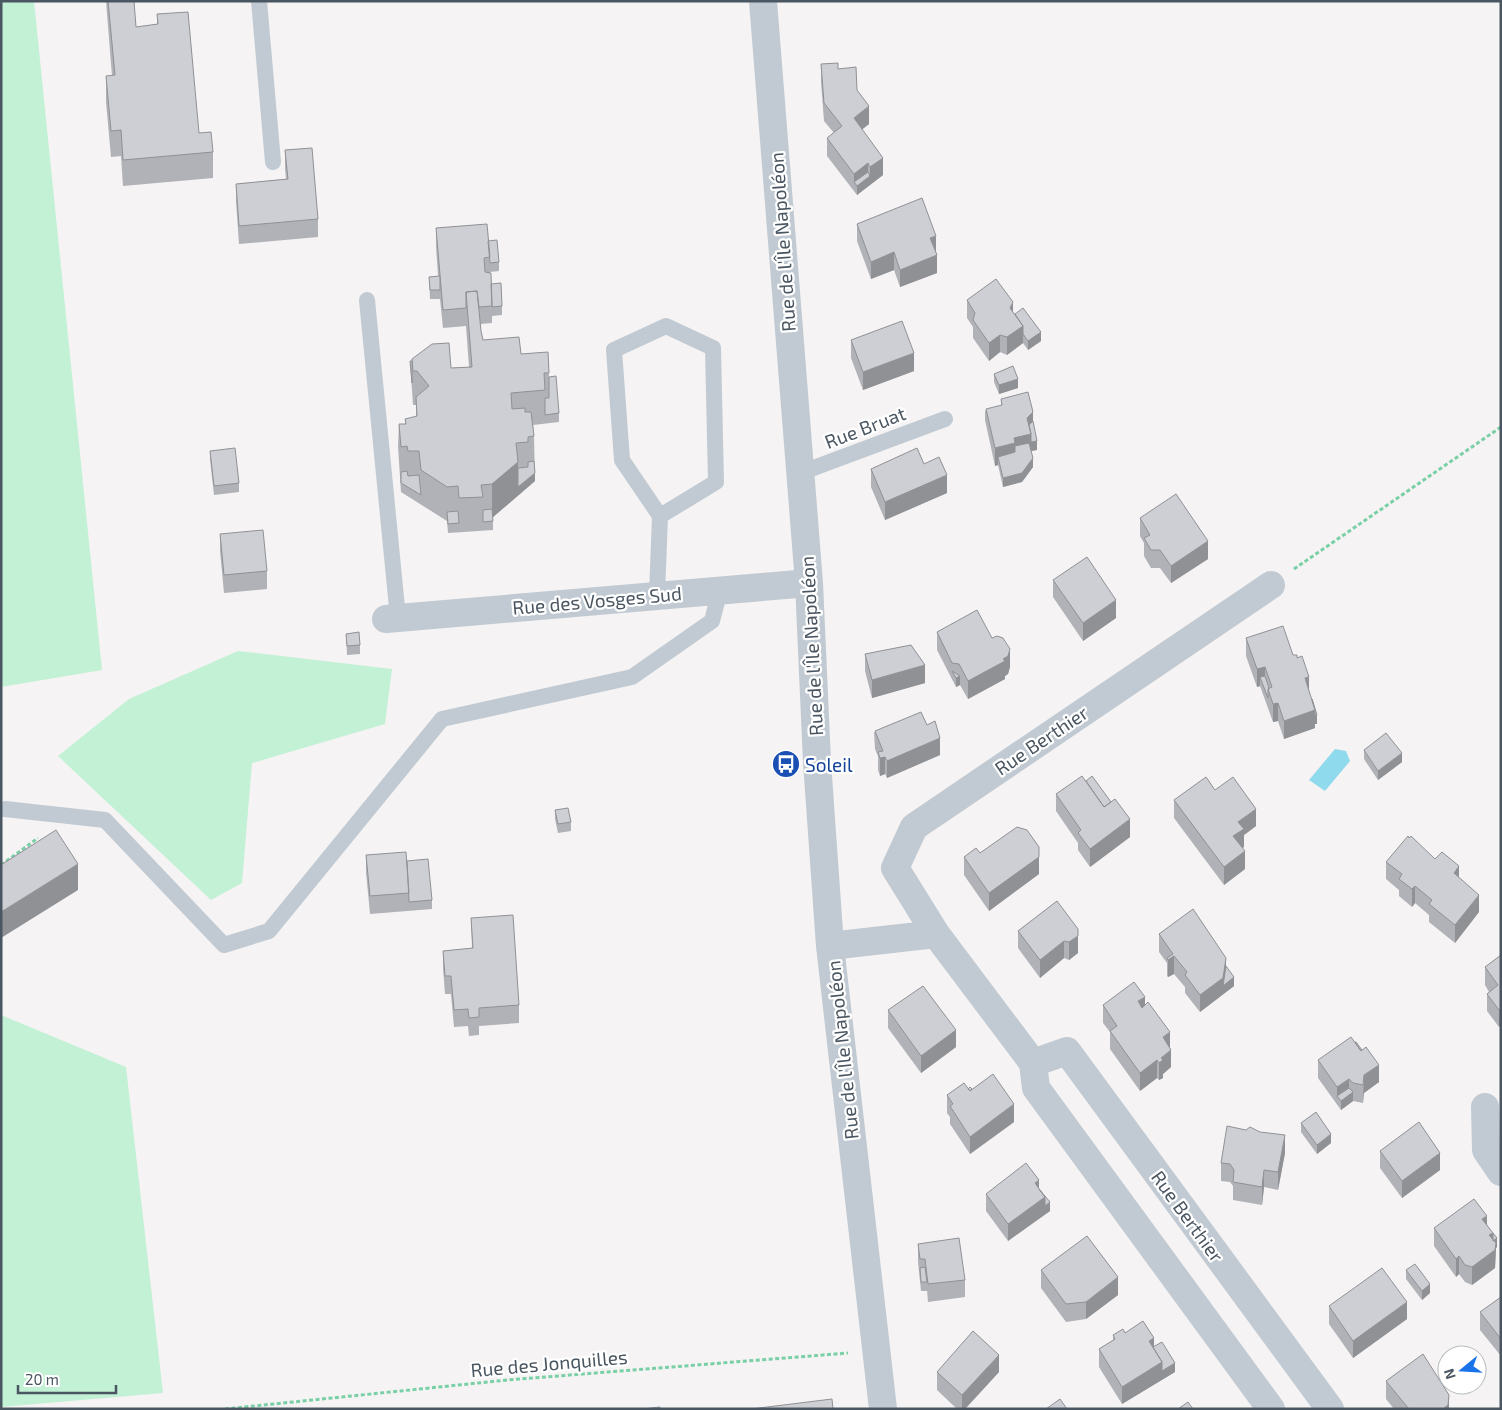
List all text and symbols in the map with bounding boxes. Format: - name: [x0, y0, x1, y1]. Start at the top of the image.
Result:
- street label: Rue de l'Île Napoléon: [764, 151, 800, 333]
- street label: Rue Bruat: [821, 401, 909, 453]
- street label: Rue de l'Île Napoléon: [795, 556, 827, 736]
- street label: Rue des Vosges Sud: [511, 581, 683, 619]
- street label: Rue Berthier: [990, 700, 1092, 780]
- bus stop icon: Soleil: [771, 749, 801, 779]
- place label: Soleil: [805, 753, 853, 776]
- street label: Rue de l'Île Napoléon: [821, 959, 863, 1141]
- street label: Rue Berthier: [1147, 1166, 1229, 1267]
- street label: Rue des Jonquilles: [470, 1345, 628, 1381]
- north arrow: [1437, 1345, 1487, 1395]
- scale bar: [18, 1362, 115, 1394]
- text: N: [1440, 1367, 1459, 1382]
- text: 20 m: [25, 1370, 59, 1388]

